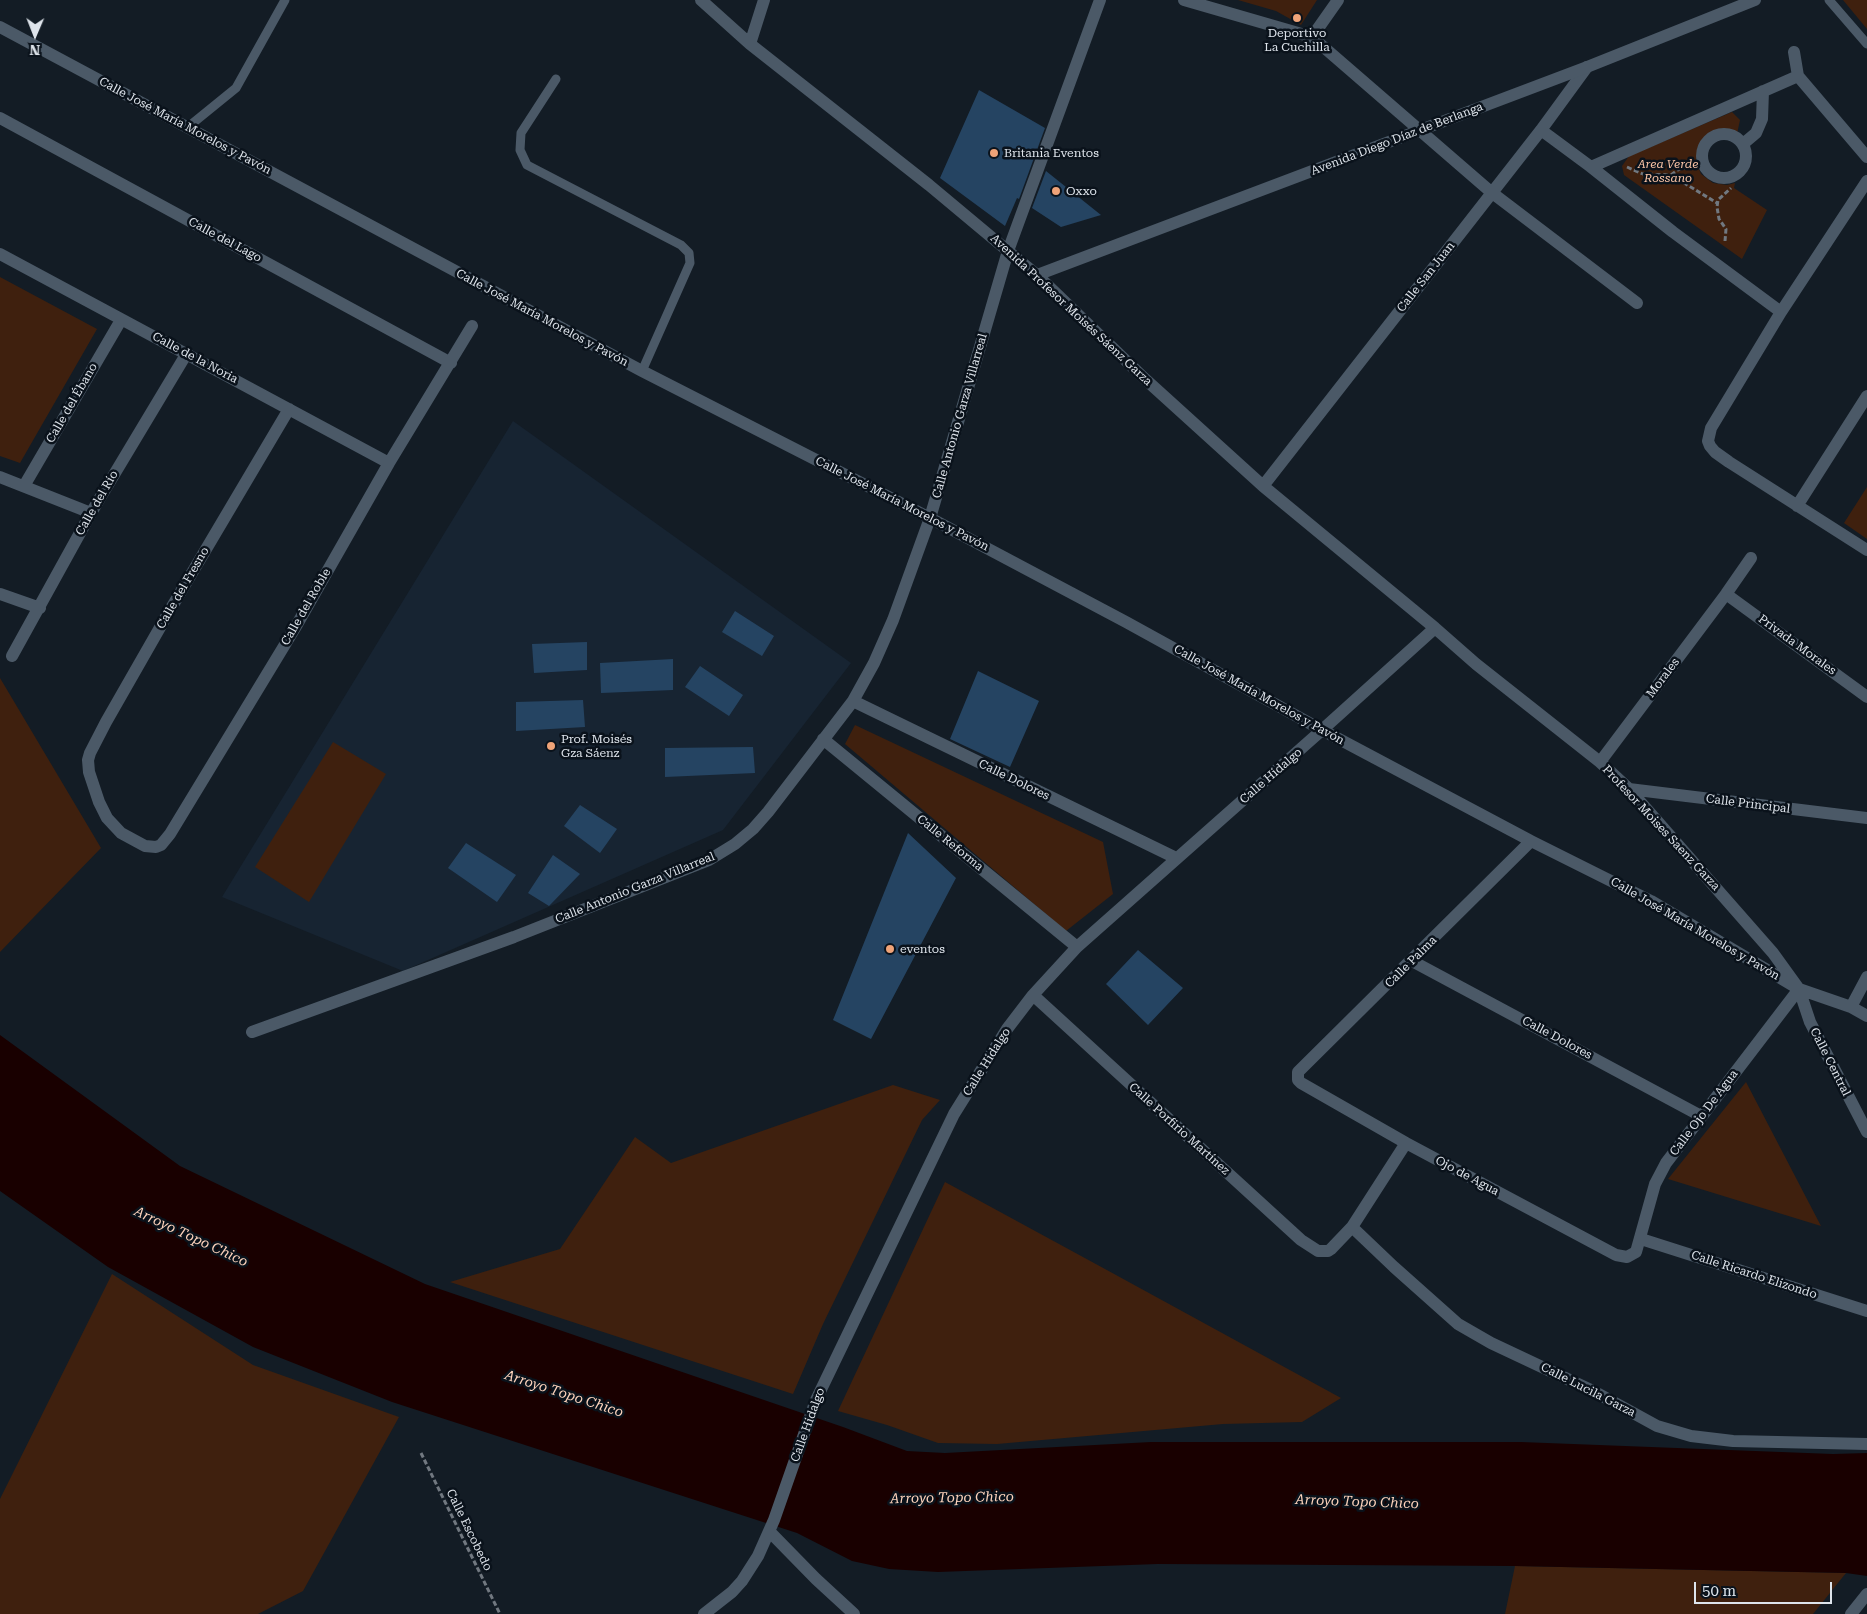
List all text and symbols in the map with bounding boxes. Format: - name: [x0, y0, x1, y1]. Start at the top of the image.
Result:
- north arrow: [10, 10, 60, 60]
- marker: Deportivo La Cuchilla: [1291, 12, 1303, 24]
- place label: Deportivo La Cuchilla: [1264, 26, 1330, 54]
- text: N: [29, 42, 40, 58]
- street label: Calle José María Morelos y Pavón: [96, 74, 274, 178]
- street label: Avenida Diego Díaz de Berlanga: [1309, 99, 1485, 179]
- place label: Britania Eventos: [1004, 146, 1099, 160]
- marker: Britania Eventos: [988, 147, 1000, 159]
- park label: Area Verde Rossano: [1638, 157, 1698, 185]
- place label: Oxxo: [1066, 184, 1097, 198]
- marker: Oxxo: [1050, 185, 1062, 197]
- street label: Calle del Lago: [186, 215, 264, 265]
- street label: Avenida Profesor Moisés Sáenz Garza: [987, 231, 1155, 389]
- street label: Calle San Juan: [1394, 239, 1458, 315]
- street label: Calle José María Morelos y Pavón: [453, 266, 631, 370]
- street label: Calle de la Noria: [150, 329, 240, 387]
- street label: Calle Antonio Garza Villarreal: [930, 332, 990, 500]
- street label: Calle del Ébano: [43, 360, 101, 446]
- street label: Calle José María Morelos y Pavón: [813, 454, 991, 554]
- street label: Calle del Río: [73, 468, 121, 538]
- street label: Calle del Fresno: [154, 544, 212, 632]
- street label: Calle del Roble: [278, 566, 334, 648]
- street label: Privada Morales: [1755, 612, 1839, 678]
- street label: Calle José María Morelos y Pavón: [1171, 642, 1347, 748]
- street label: Morales: [1643, 655, 1683, 701]
- place label: Prof. Moisés Gza Sáenz: [561, 732, 632, 760]
- marker: Prof. Moisés Gza Sáenz: [545, 740, 557, 752]
- street label: Calle Hidalgo: [1237, 745, 1305, 807]
- street label: Calle Dolores: [976, 757, 1052, 803]
- street label: Profesor Moises Saenz Garza: [1599, 763, 1723, 893]
- street label: Calle Principal: [1705, 792, 1791, 816]
- street label: Calle Reforma: [914, 812, 986, 874]
- street label: Calle Antonio Garza Villarreal: [553, 849, 717, 927]
- street label: Calle José María Morelos y Pavón: [1608, 875, 1782, 983]
- street label: Calle Palma: [1382, 933, 1440, 991]
- place label: eventos: [900, 942, 945, 956]
- marker: eventos: [884, 943, 896, 955]
- street label: Calle Dolores: [1520, 1014, 1594, 1062]
- street label: Calle Hidalgo: [960, 1025, 1014, 1099]
- street label: Calle Central: [1807, 1025, 1853, 1099]
- street label: Calle Ojo De Agua: [1667, 1067, 1741, 1159]
- street label: Calle Porfirio Martínez: [1126, 1080, 1232, 1178]
- street label: Ojo de Agua: [1433, 1153, 1501, 1199]
- water label: Arroyo Topo Chico: [131, 1203, 251, 1271]
- street label: Calle Ricardo Elizondo: [1689, 1248, 1819, 1302]
- street label: Calle Lucila Garza: [1538, 1360, 1638, 1420]
- water label: Arroyo Topo Chico: [503, 1367, 625, 1421]
- street label: Calle Hidalgo: [788, 1386, 828, 1464]
- street label: Calle Escobedo: [443, 1487, 495, 1573]
- water label: Arroyo Topo Chico: [890, 1489, 1014, 1507]
- water label: Arroyo Topo Chico: [1295, 1491, 1419, 1513]
- scale bar: [1697, 1572, 1834, 1604]
- text: 50 m: [1702, 1582, 1736, 1600]

